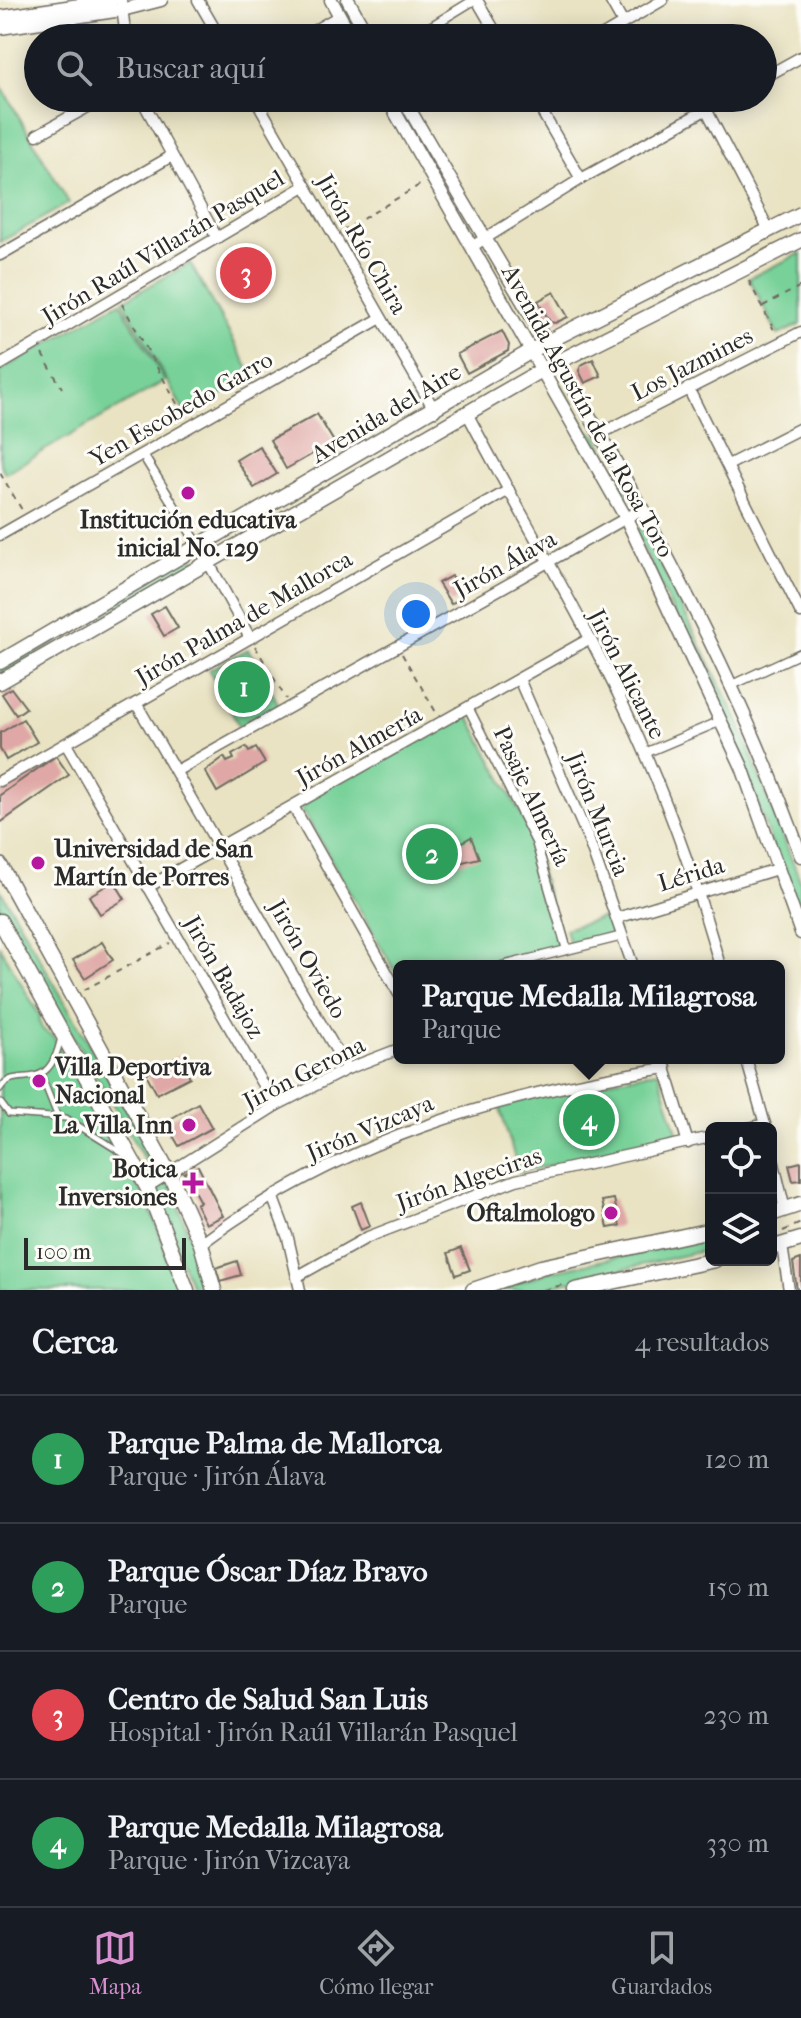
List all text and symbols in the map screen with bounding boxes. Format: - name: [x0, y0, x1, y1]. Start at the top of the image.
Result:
- search box: [24, 24, 777, 112]
- icon: search: [52, 46, 96, 90]
- text: Buscar aquí: [116, 51, 265, 86]
- street label: Jirón Raúl Villarán Pasquel: [35, 163, 289, 331]
- street label: Jirón Río Chira: [310, 167, 414, 320]
- pin: 3: [220, 243, 272, 303]
- street label: Avenida Agustín de la Rosa Toro: [495, 259, 680, 562]
- street label: Los Jazmines: [627, 321, 758, 407]
- street label: Yen Escobedo Garro: [84, 345, 277, 473]
- street label: Avenida del Aire: [305, 357, 466, 469]
- marker: Institución educativa inicial No. 129: [179, 484, 197, 502]
- place label: Institución educativa inicial No. 129: [80, 506, 297, 562]
- street label: Jirón Álava: [447, 523, 562, 605]
- street label: Jirón Palma de Mallorca: [129, 544, 358, 692]
- your location: [396, 594, 436, 634]
- street label: Jirón Alicante: [581, 603, 672, 744]
- pin: 1: [218, 657, 270, 717]
- street label: Jirón Almería: [290, 700, 427, 793]
- street label: Pasaje Almería: [487, 722, 577, 871]
- street label: Jirón Murcia: [560, 746, 636, 881]
- pin: 2: [406, 824, 458, 884]
- place label: Universidad de San Martín de Porres: [53, 835, 254, 891]
- street label: Lérida: [655, 850, 728, 897]
- marker: Universidad de San Martín de Porres: [29, 854, 47, 872]
- street label: Jirón Oviedo: [262, 893, 353, 1023]
- street label: Jirón Badajoz: [177, 909, 270, 1043]
- popup: [393, 960, 785, 1064]
- text: Parque Medalla Milagrosa: [422, 979, 756, 1014]
- text: Parque: [422, 1014, 501, 1045]
- street label: Jirón Gerona: [237, 1030, 370, 1117]
- place label: Villa Deportiva Nacional: [54, 1053, 212, 1109]
- marker: Villa Deportiva Nacional: [30, 1072, 48, 1090]
- street label: Jirón Vizcaya: [301, 1088, 438, 1168]
- pin: 4: [563, 1090, 615, 1150]
- place label: La Villa Inn: [53, 1111, 174, 1139]
- marker: La Villa Inn: [180, 1116, 198, 1134]
- map controls: [705, 1122, 777, 1266]
- button: locate: [705, 1122, 777, 1194]
- street label: Jirón Algeciras: [391, 1141, 545, 1218]
- place label: Botica Inversiones: [58, 1155, 178, 1211]
- marker: Botica Inversiones: [184, 1174, 202, 1192]
- button: layers: [705, 1194, 777, 1266]
- place label: Oftalmologo: [466, 1199, 595, 1227]
- marker: Oftalmologo: [602, 1204, 620, 1222]
- scale bar: [24, 1234, 186, 1270]
- text: 100 m: [36, 1239, 91, 1265]
- text: Cerca: [32, 1322, 117, 1362]
- text: 4 resultados: [635, 1327, 769, 1358]
- text: Parque Palma de Mallorca: [108, 1426, 441, 1461]
- text: 1: [53, 1444, 63, 1475]
- text: 120 m: [705, 1444, 769, 1475]
- text: Parque · Jirón Álava: [108, 1461, 326, 1492]
- text: Parque Óscar Díaz Bravo: [108, 1554, 428, 1589]
- text: 2: [51, 1572, 65, 1603]
- text: 150 m: [707, 1572, 769, 1603]
- text: Parque: [108, 1589, 187, 1620]
- text: Centro de Salud San Luis: [108, 1682, 428, 1717]
- text: 3: [53, 1700, 63, 1731]
- text: 230 m: [703, 1700, 769, 1731]
- text: Hospital · Jirón Raúl Villarán Pasquel: [108, 1717, 518, 1748]
- text: Parque Medalla Milagrosa: [108, 1810, 443, 1845]
- text: 4: [50, 1828, 66, 1859]
- text: 330 m: [706, 1828, 769, 1859]
- text: Parque · Jirón Vizcaya: [108, 1845, 350, 1876]
- tab: Mapa: [89, 1926, 141, 2000]
- tab: Cómo llegar: [319, 1926, 433, 2000]
- tab: Guardados: [611, 1926, 712, 2000]

